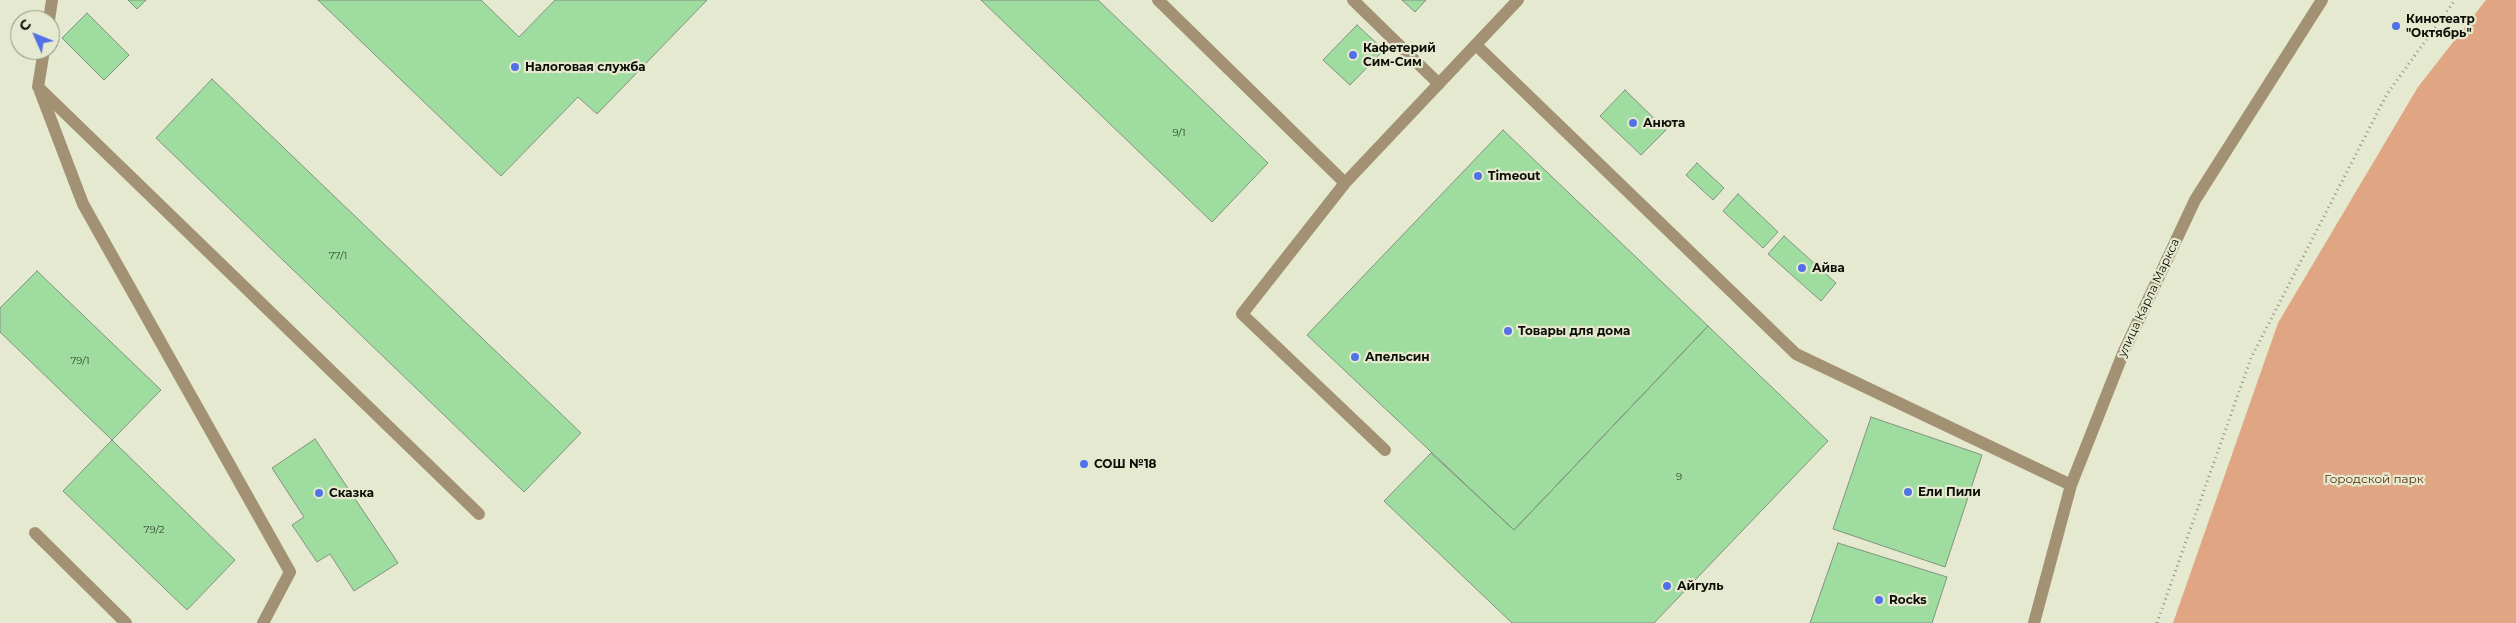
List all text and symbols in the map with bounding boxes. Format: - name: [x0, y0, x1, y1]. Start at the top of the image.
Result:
- north arrow: [10, 10, 60, 60]
- place label: Кинотеатр "Октябрь": [2406, 12, 2475, 40]
- text: С: [15, 15, 35, 35]
- marker: Кинотеатр "Октябрь": [2390, 20, 2402, 32]
- place label: Кафетерий Сим-Сим: [1363, 41, 1436, 69]
- marker: Кафетерий Сим-Сим: [1347, 49, 1359, 61]
- place label: Налоговая служба: [525, 60, 645, 74]
- marker: Налоговая служба: [509, 61, 521, 73]
- place label: Анюта: [1643, 116, 1685, 130]
- marker: Анюта: [1627, 117, 1639, 129]
- house number: 9/1: [1172, 127, 1186, 139]
- place label: Timeout: [1488, 169, 1541, 183]
- marker: Timeout: [1472, 170, 1484, 182]
- street label: улица Карла Маркса: [2115, 236, 2183, 360]
- house number: 77/1: [329, 250, 347, 262]
- place label: Айва: [1812, 261, 1845, 275]
- marker: Айва: [1796, 262, 1808, 274]
- place label: Товары для дома: [1518, 324, 1630, 338]
- marker: Товары для дома: [1502, 325, 1514, 337]
- place label: Апельсин: [1365, 350, 1430, 364]
- marker: Апельсин: [1349, 351, 1361, 363]
- house number: 79/1: [70, 355, 90, 367]
- place label: СОШ №18: [1094, 457, 1157, 471]
- marker: СОШ №18: [1078, 458, 1090, 470]
- house number: 9: [1676, 471, 1682, 483]
- park label: Городской парк: [2324, 472, 2424, 486]
- place label: Ели Пили: [1918, 485, 1981, 499]
- place label: Сказка: [329, 486, 374, 500]
- marker: Ели Пили: [1902, 486, 1914, 498]
- marker: Сказка: [313, 487, 325, 499]
- house number: 79/2: [144, 524, 164, 536]
- place label: Айгуль: [1677, 579, 1723, 593]
- marker: Айгуль: [1661, 580, 1673, 592]
- place label: Rocks: [1889, 593, 1927, 607]
- marker: Rocks: [1873, 594, 1885, 606]

